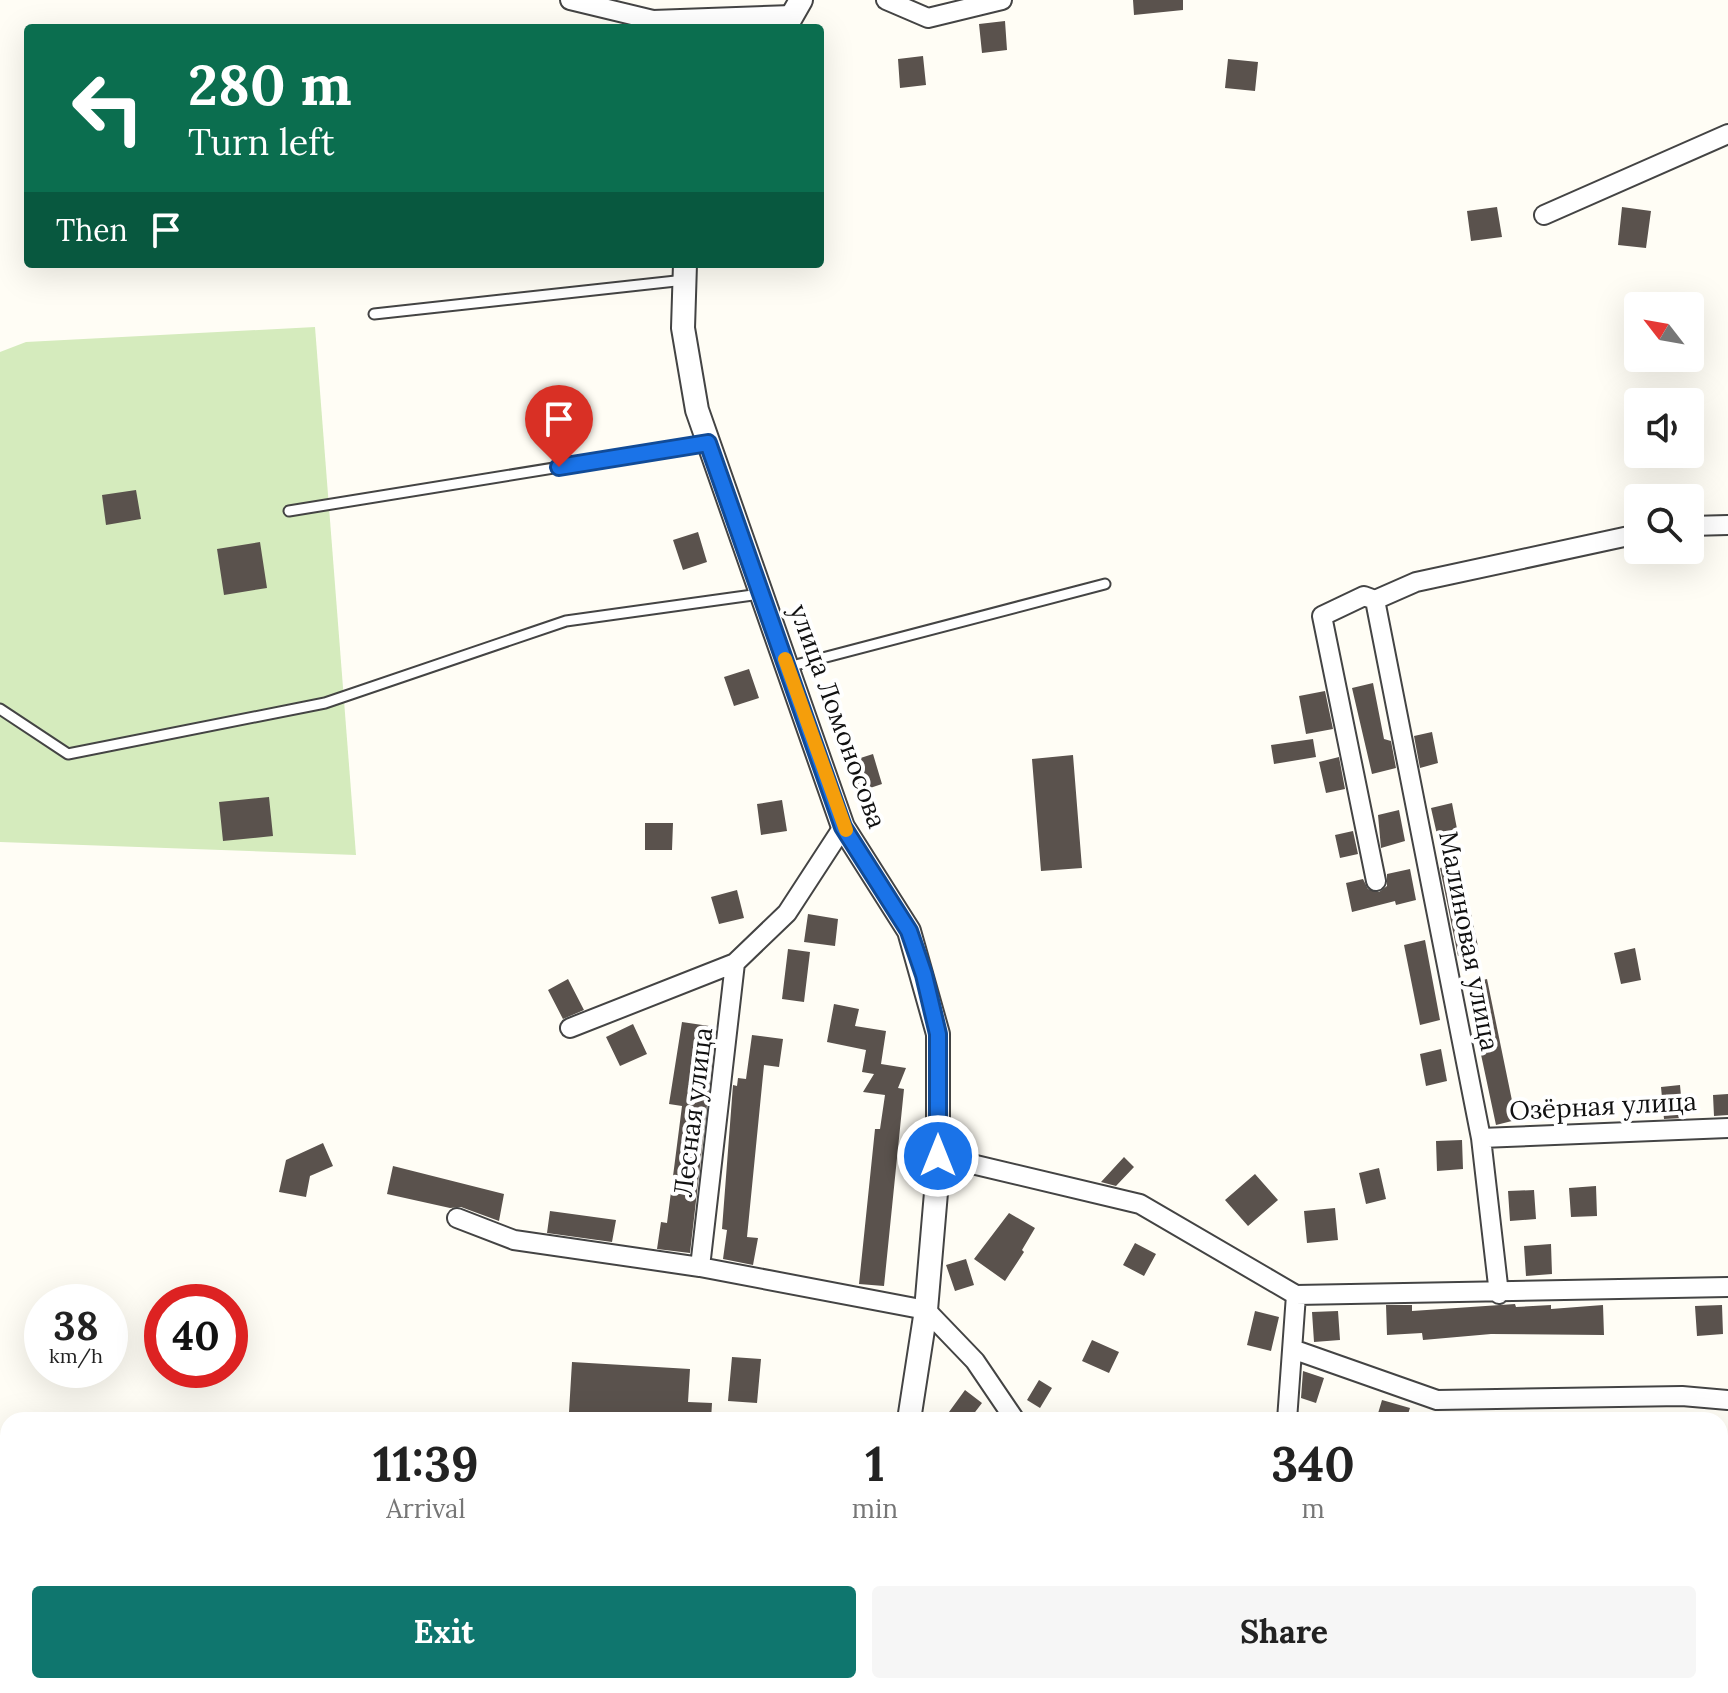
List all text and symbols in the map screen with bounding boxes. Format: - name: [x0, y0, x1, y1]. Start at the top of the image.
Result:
- text: 280 m: [188, 49, 352, 120]
- icon: left: [56, 56, 160, 160]
- text: Turn left: [188, 119, 335, 165]
- icon: arrive: [144, 208, 188, 252]
- text: Then: [56, 211, 128, 249]
- north arrow: [1624, 292, 1704, 372]
- map controls: [1624, 292, 1704, 564]
- pin: [525, 385, 593, 467]
- button: sound: [1624, 388, 1704, 468]
- icon: arrive: [537, 397, 581, 441]
- button: search: [1624, 484, 1704, 564]
- street label: улица Ломоносова: [783, 599, 894, 832]
- street label: Малиновая улица: [1432, 828, 1507, 1054]
- street label: Лесная улица: [666, 1025, 719, 1199]
- street label: Озёрная улица: [1508, 1084, 1697, 1127]
- position arrow: [896, 1114, 980, 1198]
- speed limit sign: 40: [144, 1284, 248, 1388]
- text: 38: [53, 1300, 99, 1351]
- text: km/h: [49, 1343, 103, 1368]
- text: 11:39: [373, 1433, 479, 1494]
- text: 1: [865, 1433, 885, 1494]
- text: 340: [1271, 1433, 1355, 1494]
- text: Arrival: [386, 1492, 466, 1525]
- text: min: [852, 1492, 898, 1525]
- text: m: [1301, 1492, 1325, 1525]
- button: Exit: [32, 1586, 856, 1678]
- button: Share: [872, 1586, 1696, 1678]

